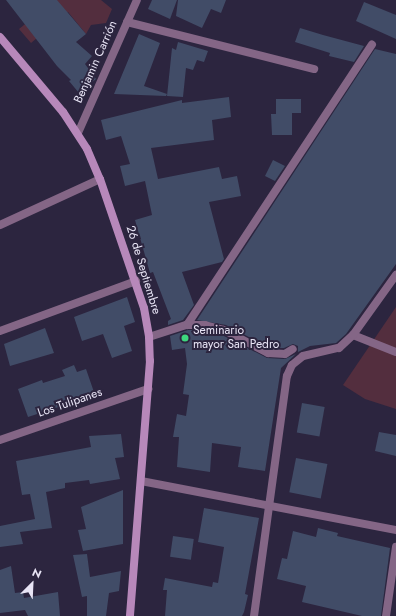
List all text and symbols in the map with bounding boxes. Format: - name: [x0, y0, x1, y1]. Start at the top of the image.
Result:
- street label: Benjamin Carrión: [71, 19, 121, 105]
- street label: 26 de Septiembre: [123, 224, 163, 316]
- place label: Seminario mayor San Pedro: [193, 324, 279, 352]
- marker: Seminario mayor San Pedro: [180, 333, 190, 343]
- street label: Los Tulipanes: [36, 385, 104, 421]
- north arrow: [12, 564, 52, 604]
- text: N: [30, 564, 44, 582]

